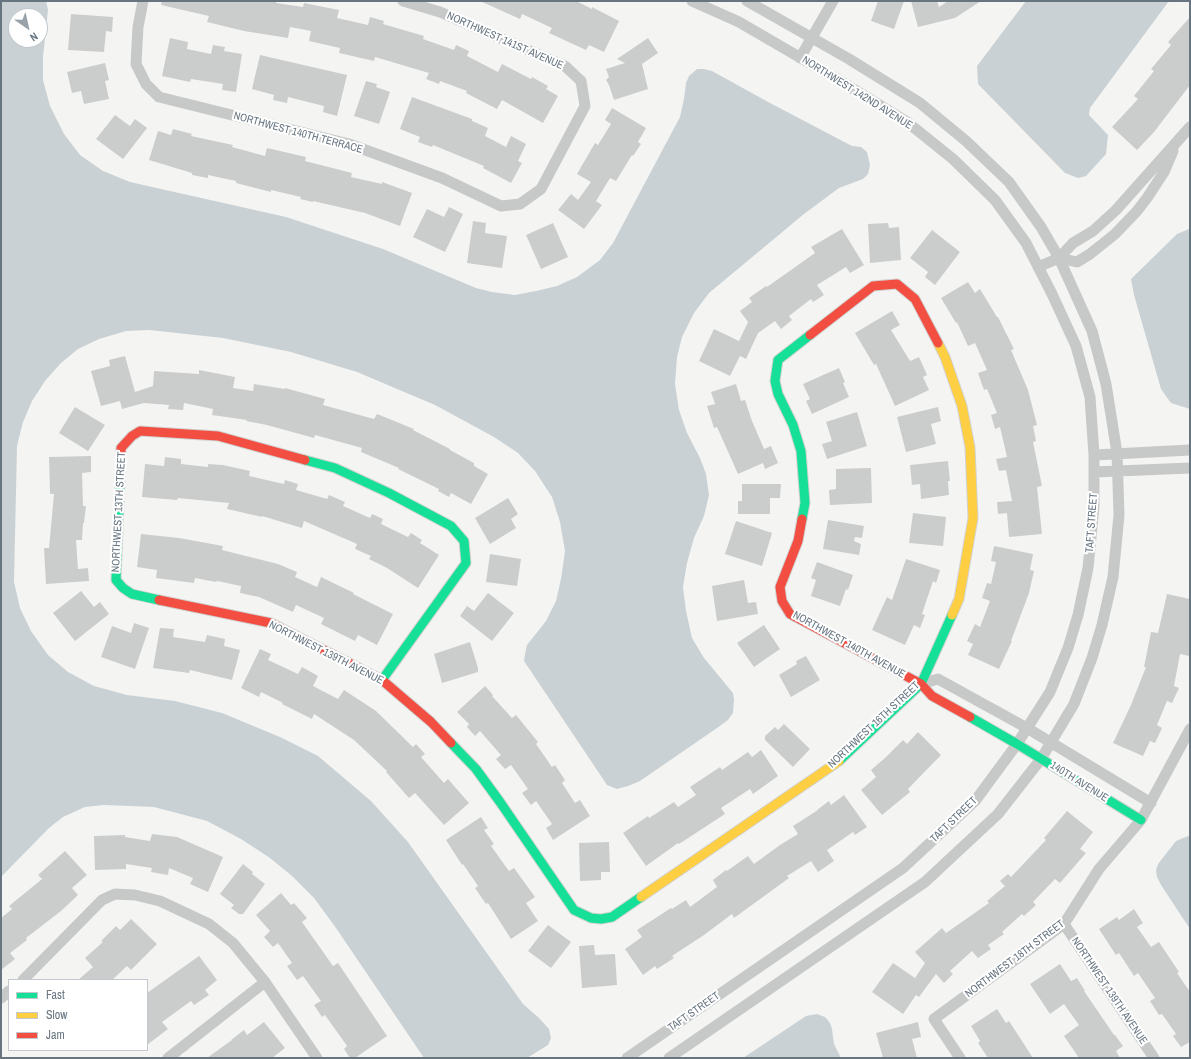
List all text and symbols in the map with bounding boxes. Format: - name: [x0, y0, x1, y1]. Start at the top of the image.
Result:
- north arrow: [8, 8, 48, 48]
- street label: NORTHWEST 141ST AVENUE: [445, 9, 565, 73]
- text: N: [28, 29, 41, 45]
- street label: NORTHWEST 142ND AVENUE: [799, 54, 915, 132]
- street label: NORTHWEST 140TH TERRACE: [232, 109, 364, 157]
- street label: NORTHWEST 13TH STREET: [109, 451, 129, 573]
- street label: TAFT STREET: [1083, 493, 1101, 553]
- street label: NORTHWEST 140TH AVENUE: [790, 609, 908, 681]
- street label: NORTHWEST 139TH AVENUE: [267, 618, 385, 688]
- street label: NORTHWEST 16TH STREET: [825, 679, 923, 771]
- street label: 140TH AVENUE: [1048, 759, 1110, 805]
- street label: TAFT STREET: [928, 794, 980, 846]
- street label: NORTHWEST 18TH STREET: [963, 917, 1067, 1001]
- street label: NORTHWEST 139TH AVENUE: [1068, 935, 1150, 1047]
- legend: [8, 979, 148, 1051]
- text: Fast: [46, 987, 65, 1003]
- street label: TAFT STREET: [666, 989, 722, 1035]
- text: Slow: [46, 1007, 67, 1023]
- text: Jam: [46, 1027, 65, 1043]

